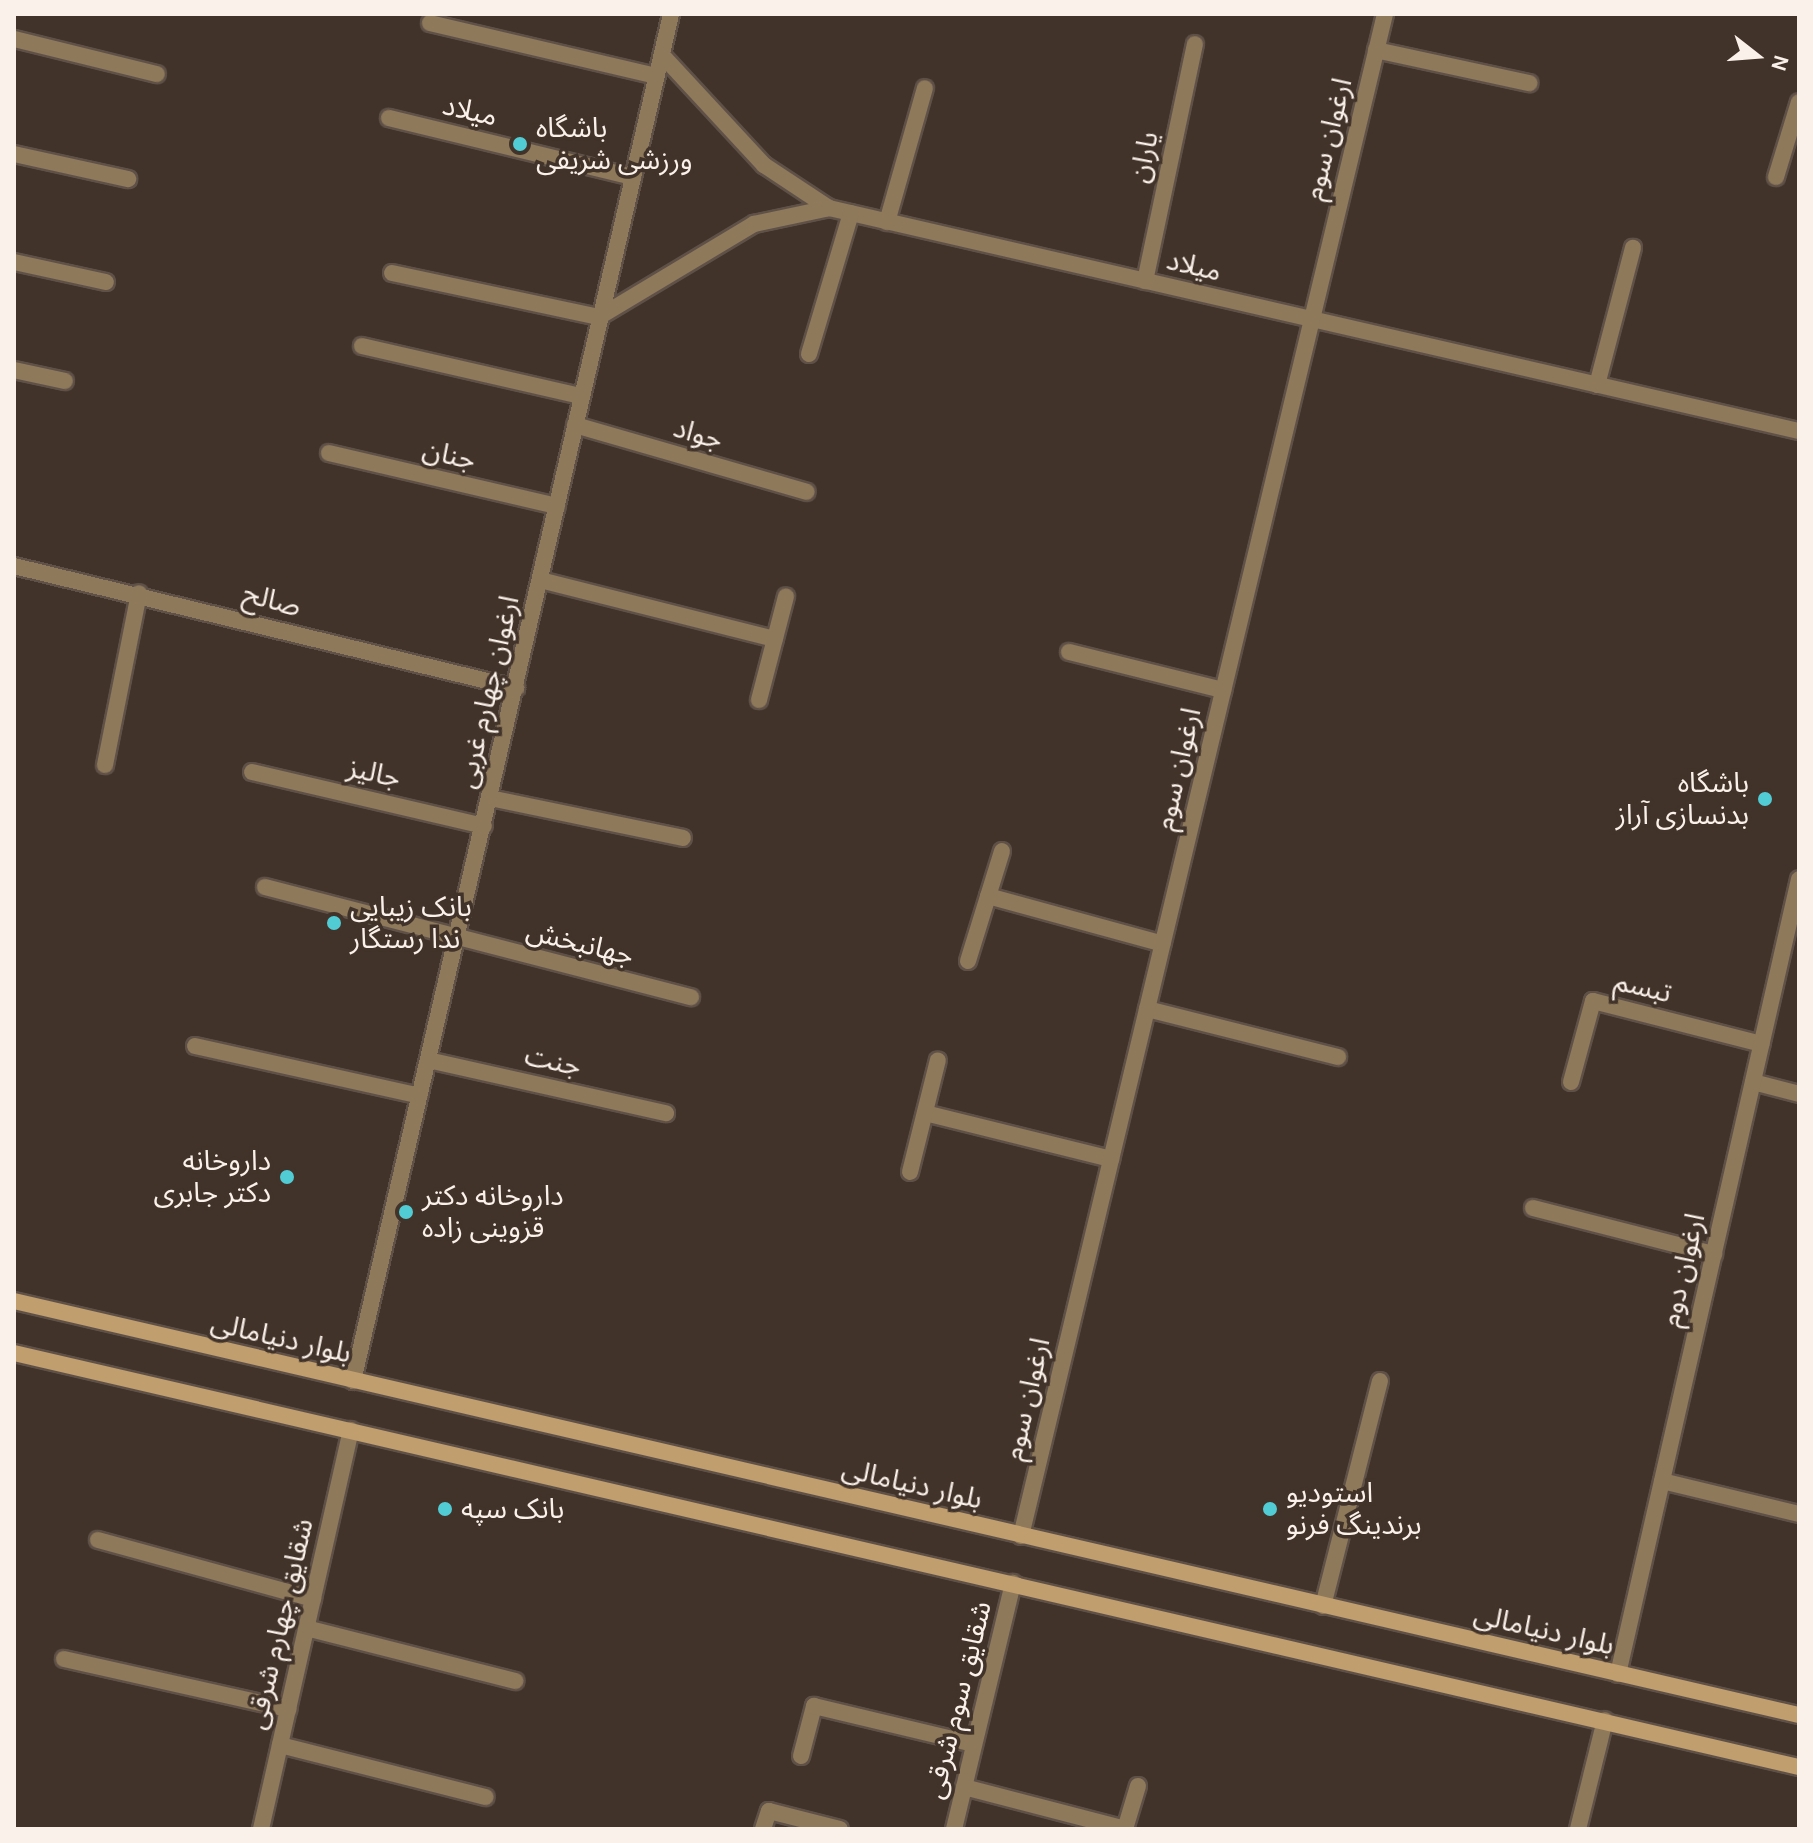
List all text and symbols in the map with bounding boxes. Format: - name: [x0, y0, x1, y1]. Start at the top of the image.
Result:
- north arrow: [1717, 16, 1797, 96]
- text: N: [1765, 52, 1795, 74]
- street label: ارغوان سوم: [1297, 74, 1359, 204]
- street label: میلاد: [439, 88, 501, 134]
- place label: باشگاه ورزشی شریفی: [536, 111, 692, 177]
- street label: یاران: [1122, 128, 1166, 186]
- marker: باشگاه ورزشی شریفی: [511, 135, 529, 153]
- street label: میلاد: [1163, 243, 1225, 289]
- street label: جواد: [669, 411, 727, 457]
- street label: جنان: [419, 433, 479, 477]
- street label: صالح: [239, 577, 305, 623]
- street label: ارغوان چهارم غربی: [450, 592, 526, 792]
- street label: ارغوان سوم: [1148, 704, 1208, 834]
- street label: جالیز: [344, 751, 404, 795]
- place label: باشگاه بدنسازی آراز: [1616, 766, 1749, 832]
- marker: باشگاه بدنسازی آراز: [1756, 790, 1774, 808]
- place label: بانک زیبایی ندا رستگار: [350, 890, 472, 956]
- street label: جهانبخش: [523, 913, 637, 973]
- marker: بانک زیبایی ندا رستگار: [325, 914, 343, 932]
- street label: تبسم: [1611, 964, 1675, 1010]
- street label: جنت: [522, 1038, 584, 1084]
- place label: داروخانه دکتر جابری: [153, 1144, 271, 1210]
- marker: داروخانه دکتر جابری: [278, 1168, 296, 1186]
- place label: داروخانه دکتر قزوینی زاده: [422, 1179, 564, 1245]
- marker: داروخانه دکتر قزوینی زاده: [397, 1203, 415, 1221]
- street label: ارغوان دوم: [1654, 1210, 1712, 1330]
- street label: بلوار دنیامالی: [208, 1306, 354, 1370]
- street label: ارغوان سوم: [997, 1334, 1057, 1464]
- street label: بلوار دنیامالی: [839, 1452, 985, 1516]
- place label: استودیو برندینگ فرنو: [1286, 1476, 1422, 1542]
- place label: بانک سپه: [461, 1492, 564, 1526]
- marker: بانک سپه: [436, 1500, 454, 1518]
- marker: استودیو برندینگ فرنو: [1261, 1500, 1279, 1518]
- street label: شقایق چهارم شرقی: [239, 1515, 321, 1733]
- street label: شقایق سوم شرقی: [917, 1598, 999, 1802]
- street label: بلوار دنیامالی: [1471, 1598, 1617, 1662]

